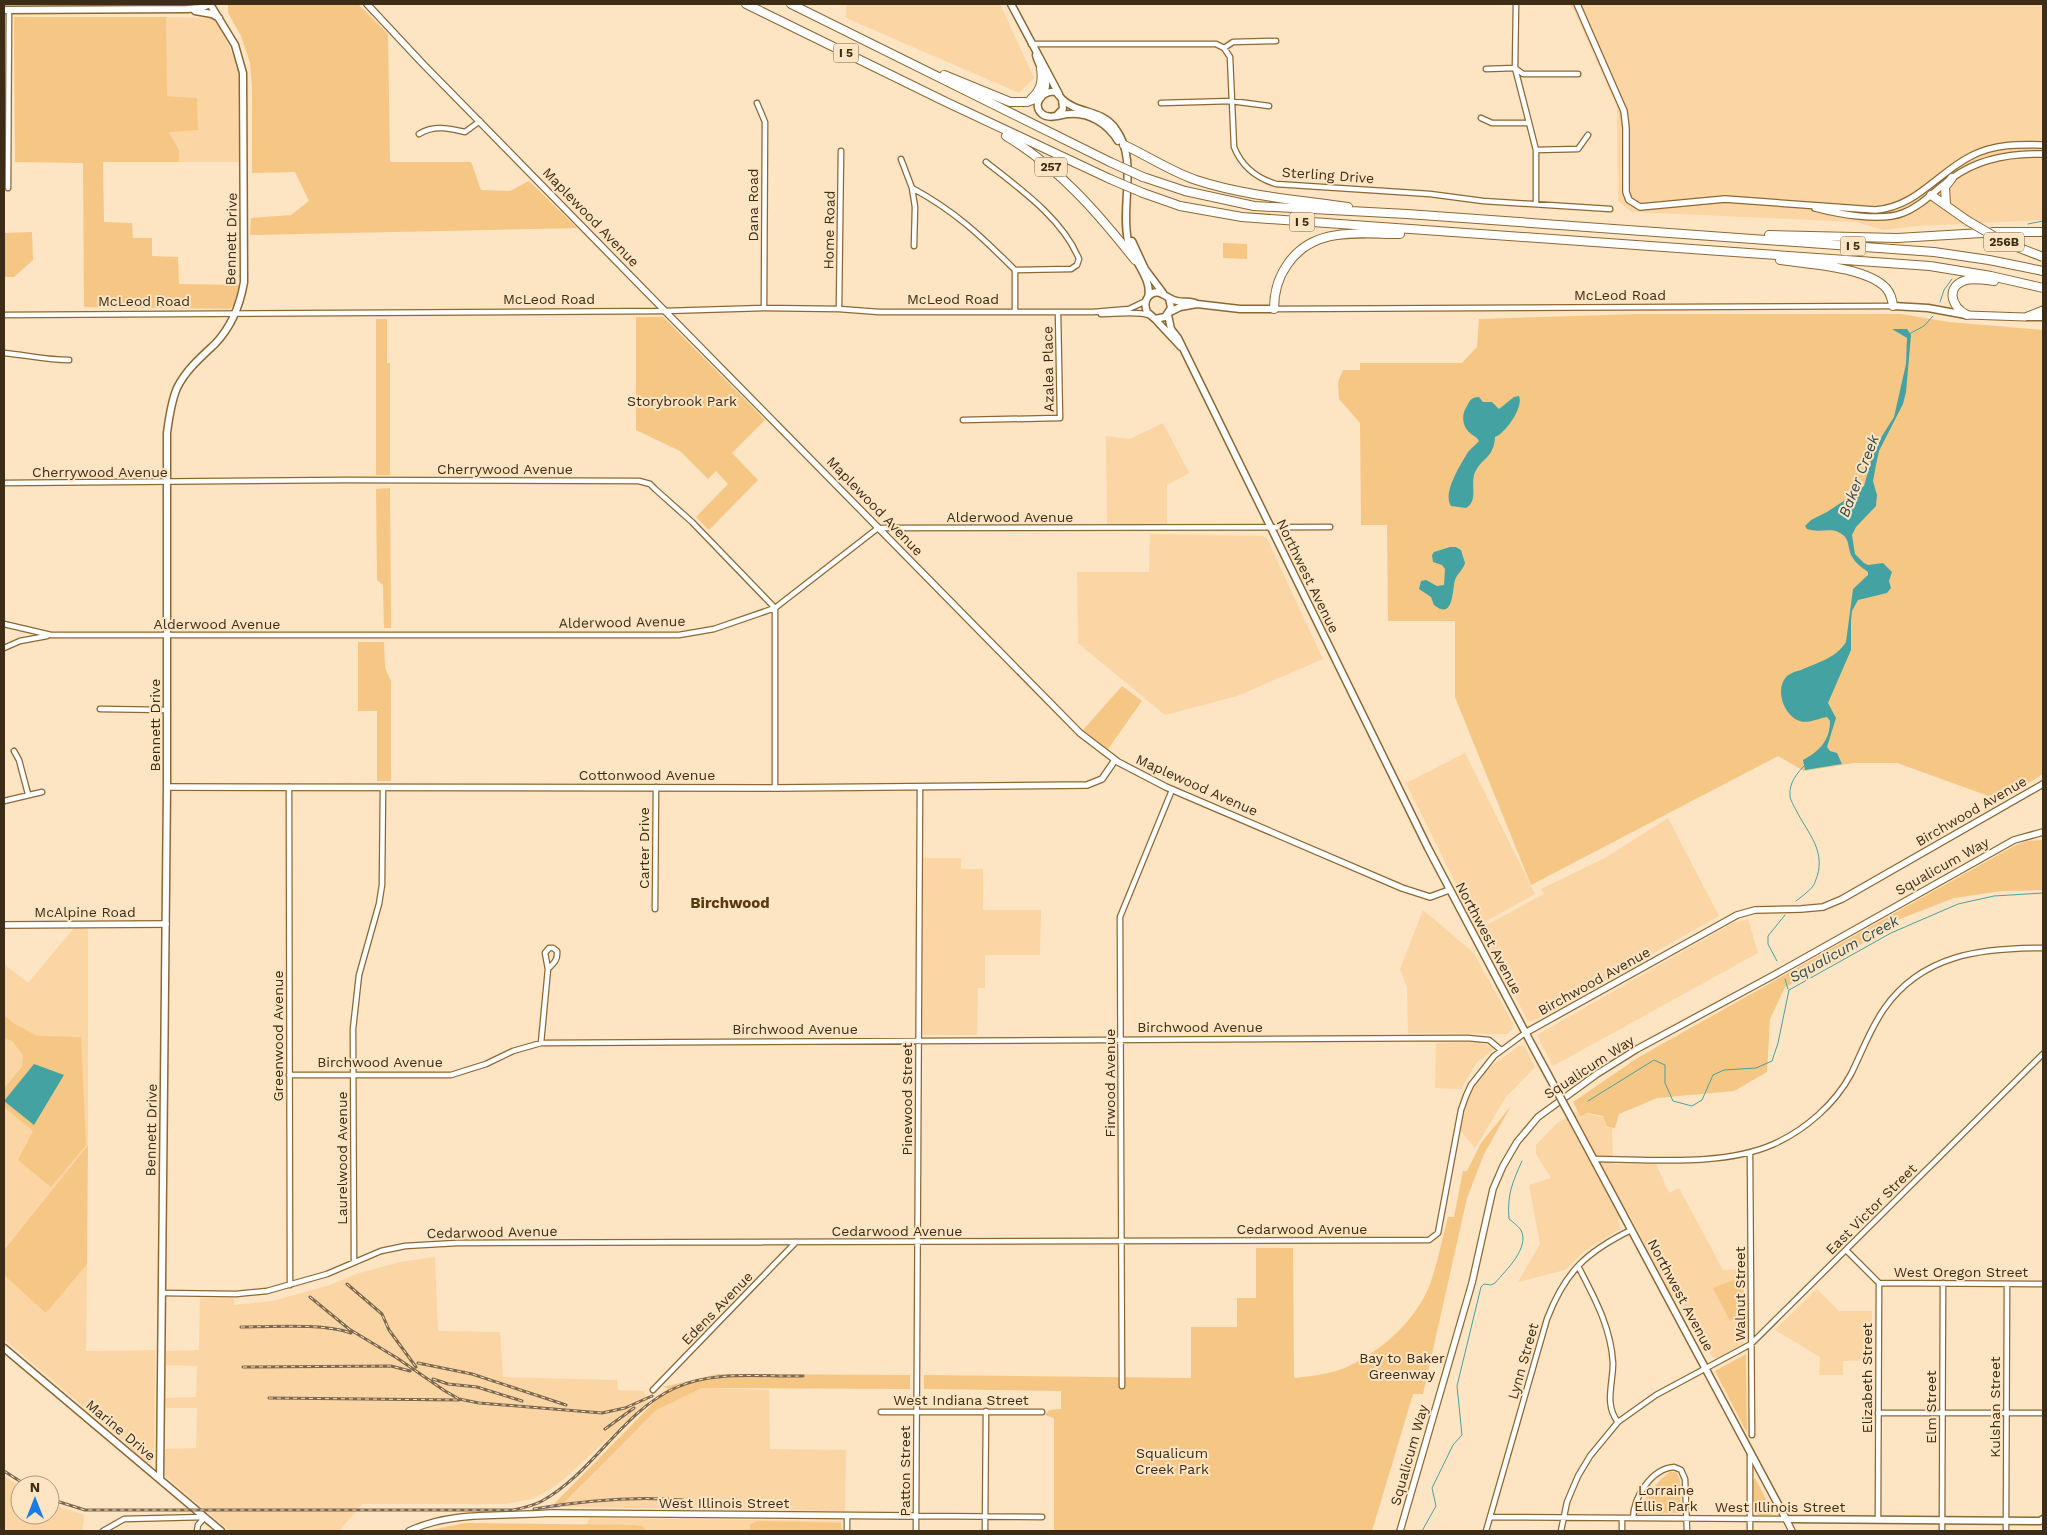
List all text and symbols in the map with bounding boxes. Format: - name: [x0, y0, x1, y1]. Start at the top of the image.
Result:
- road number: I 5: [834, 44, 858, 62]
- road number: 257: [1035, 158, 1067, 176]
- street label: Maplewood Avenue: [540, 164, 642, 270]
- street label: Sterling Drive: [1281, 164, 1375, 186]
- street label: Dana Road: [745, 168, 761, 242]
- street label: Home Road: [820, 190, 838, 270]
- street label: Bennett Drive: [222, 192, 240, 286]
- road number: I 5: [1290, 212, 1314, 232]
- road number: 256B: [1984, 232, 2024, 252]
- road number: I 5: [1840, 237, 1866, 256]
- street label: McLeod Road: [1574, 287, 1666, 303]
- street label: McLeod Road: [503, 291, 595, 307]
- street label: McLeod Road: [907, 291, 999, 307]
- street label: McLeod Road: [98, 293, 190, 309]
- street label: Azalea Place: [1039, 326, 1057, 412]
- park label: Storybrook Park: [627, 393, 737, 409]
- water label: Baker Creek: [1835, 431, 1883, 520]
- street label: Maplewood Avenue: [824, 453, 926, 559]
- street label: Cherrywood Avenue: [437, 461, 573, 477]
- street label: Cherrywood Avenue: [32, 464, 168, 480]
- street label: Alderwood Avenue: [947, 509, 1073, 525]
- street label: Northwest Avenue: [1273, 516, 1343, 636]
- street label: Alderwood Avenue: [558, 613, 686, 631]
- street label: Alderwood Avenue: [154, 616, 280, 632]
- street label: Bennett Drive: [147, 679, 163, 771]
- street label: Maplewood Avenue: [1134, 751, 1260, 819]
- street label: Cottonwood Avenue: [579, 767, 715, 783]
- street label: Birchwood Avenue: [1913, 773, 2029, 849]
- street label: Carter Drive: [636, 807, 652, 889]
- street label: Squalicum Way: [1893, 833, 1992, 898]
- street label: Northwest Avenue: [1453, 879, 1525, 997]
- district label: Birchwood: [690, 894, 770, 912]
- street label: McAlpine Road: [34, 904, 136, 920]
- water label: Squalicum Creek: [1786, 911, 1903, 987]
- street label: Birchwood Avenue: [1535, 944, 1653, 1018]
- street label: Greenwood Avenue: [270, 970, 286, 1102]
- street label: Birchwood Avenue: [1137, 1019, 1263, 1035]
- street label: Birchwood Avenue: [732, 1021, 858, 1037]
- street label: Firwood Avenue: [1102, 1029, 1118, 1137]
- street label: Squalicum Way: [1541, 1031, 1638, 1102]
- street label: Pinewood Street: [899, 1042, 915, 1155]
- street label: Birchwood Avenue: [317, 1054, 443, 1070]
- street label: Bennett Drive: [142, 1083, 160, 1177]
- street label: Laurelwood Avenue: [334, 1091, 350, 1225]
- street label: East Victor Street: [1822, 1160, 1920, 1258]
- street label: Cedarwood Avenue: [1237, 1221, 1367, 1237]
- street label: Cedarwood Avenue: [426, 1223, 558, 1241]
- street label: Cedarwood Avenue: [832, 1223, 962, 1239]
- street label: Northwest Avenue: [1645, 1236, 1717, 1354]
- street label: Walnut Street: [1732, 1246, 1748, 1342]
- street label: West Oregon Street: [1894, 1264, 2028, 1280]
- street label: Edens Avenue: [678, 1268, 756, 1348]
- street label: Lynn Street: [1504, 1321, 1542, 1401]
- street label: Elizabeth Street: [1859, 1323, 1875, 1433]
- park label: Bay to Baker Greenway: [1359, 1350, 1445, 1382]
- street label: Kulshan Street: [1987, 1356, 2003, 1458]
- street label: Elm Street: [1923, 1370, 1939, 1444]
- street label: West Indiana Street: [893, 1392, 1029, 1408]
- street label: Marine Drive: [83, 1396, 159, 1464]
- street label: Squalicum Way: [1387, 1402, 1431, 1507]
- street label: Patton Street: [897, 1425, 913, 1517]
- park label: Squalicum Creek Park: [1135, 1445, 1209, 1477]
- north arrow: [10, 1475, 60, 1525]
- text: N: [30, 1479, 40, 1495]
- park label: Lorraine Ellis Park: [1634, 1482, 1698, 1514]
- street label: West Illinois Street: [659, 1495, 789, 1511]
- street label: West Illinois Street: [1715, 1499, 1845, 1515]

